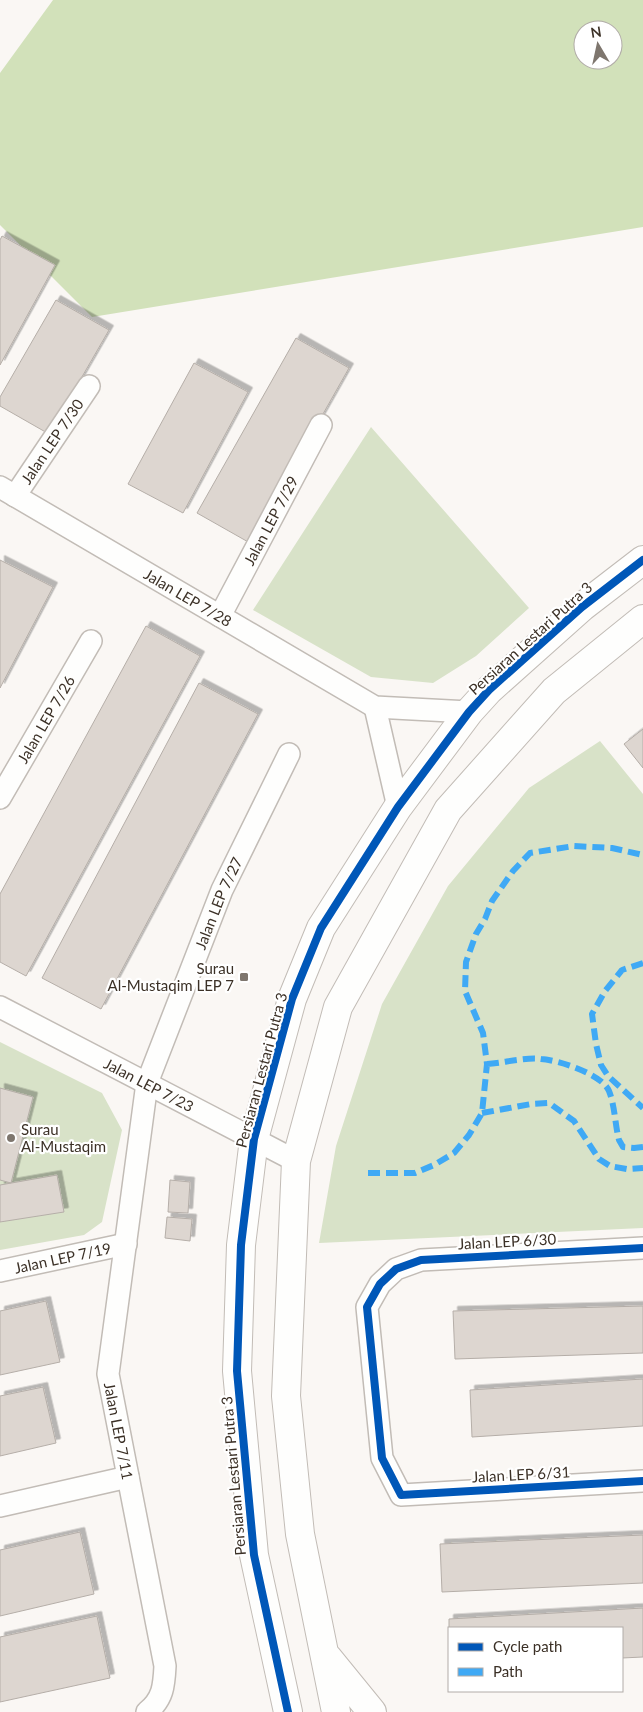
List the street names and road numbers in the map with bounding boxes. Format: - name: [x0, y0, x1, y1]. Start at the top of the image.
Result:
- street label: Jalan LEP 7/30: [17, 395, 87, 487]
- street label: Jalan LEP 7/29: [240, 473, 301, 568]
- street label: Jalan LEP 7/28: [141, 565, 235, 630]
- street label: Persiaran Lestari Putra 3: [465, 578, 595, 698]
- street label: Jalan LEP 7/26: [13, 672, 78, 766]
- street label: Jalan LEP 7/27: [191, 854, 246, 952]
- street label: Persiaran Lestari Putra 3: [232, 990, 290, 1150]
- street label: Jalan LEP 7/23: [101, 1054, 197, 1115]
- street label: Jalan LEP 6/30: [457, 1229, 557, 1253]
- street label: Jalan LEP 7/19: [13, 1238, 113, 1277]
- street label: Jalan LEP 7/11: [101, 1381, 137, 1481]
- street label: Persiaran Lestari Putra 3: [217, 1396, 249, 1556]
- street label: Jalan LEP 6/31: [471, 1462, 571, 1486]

